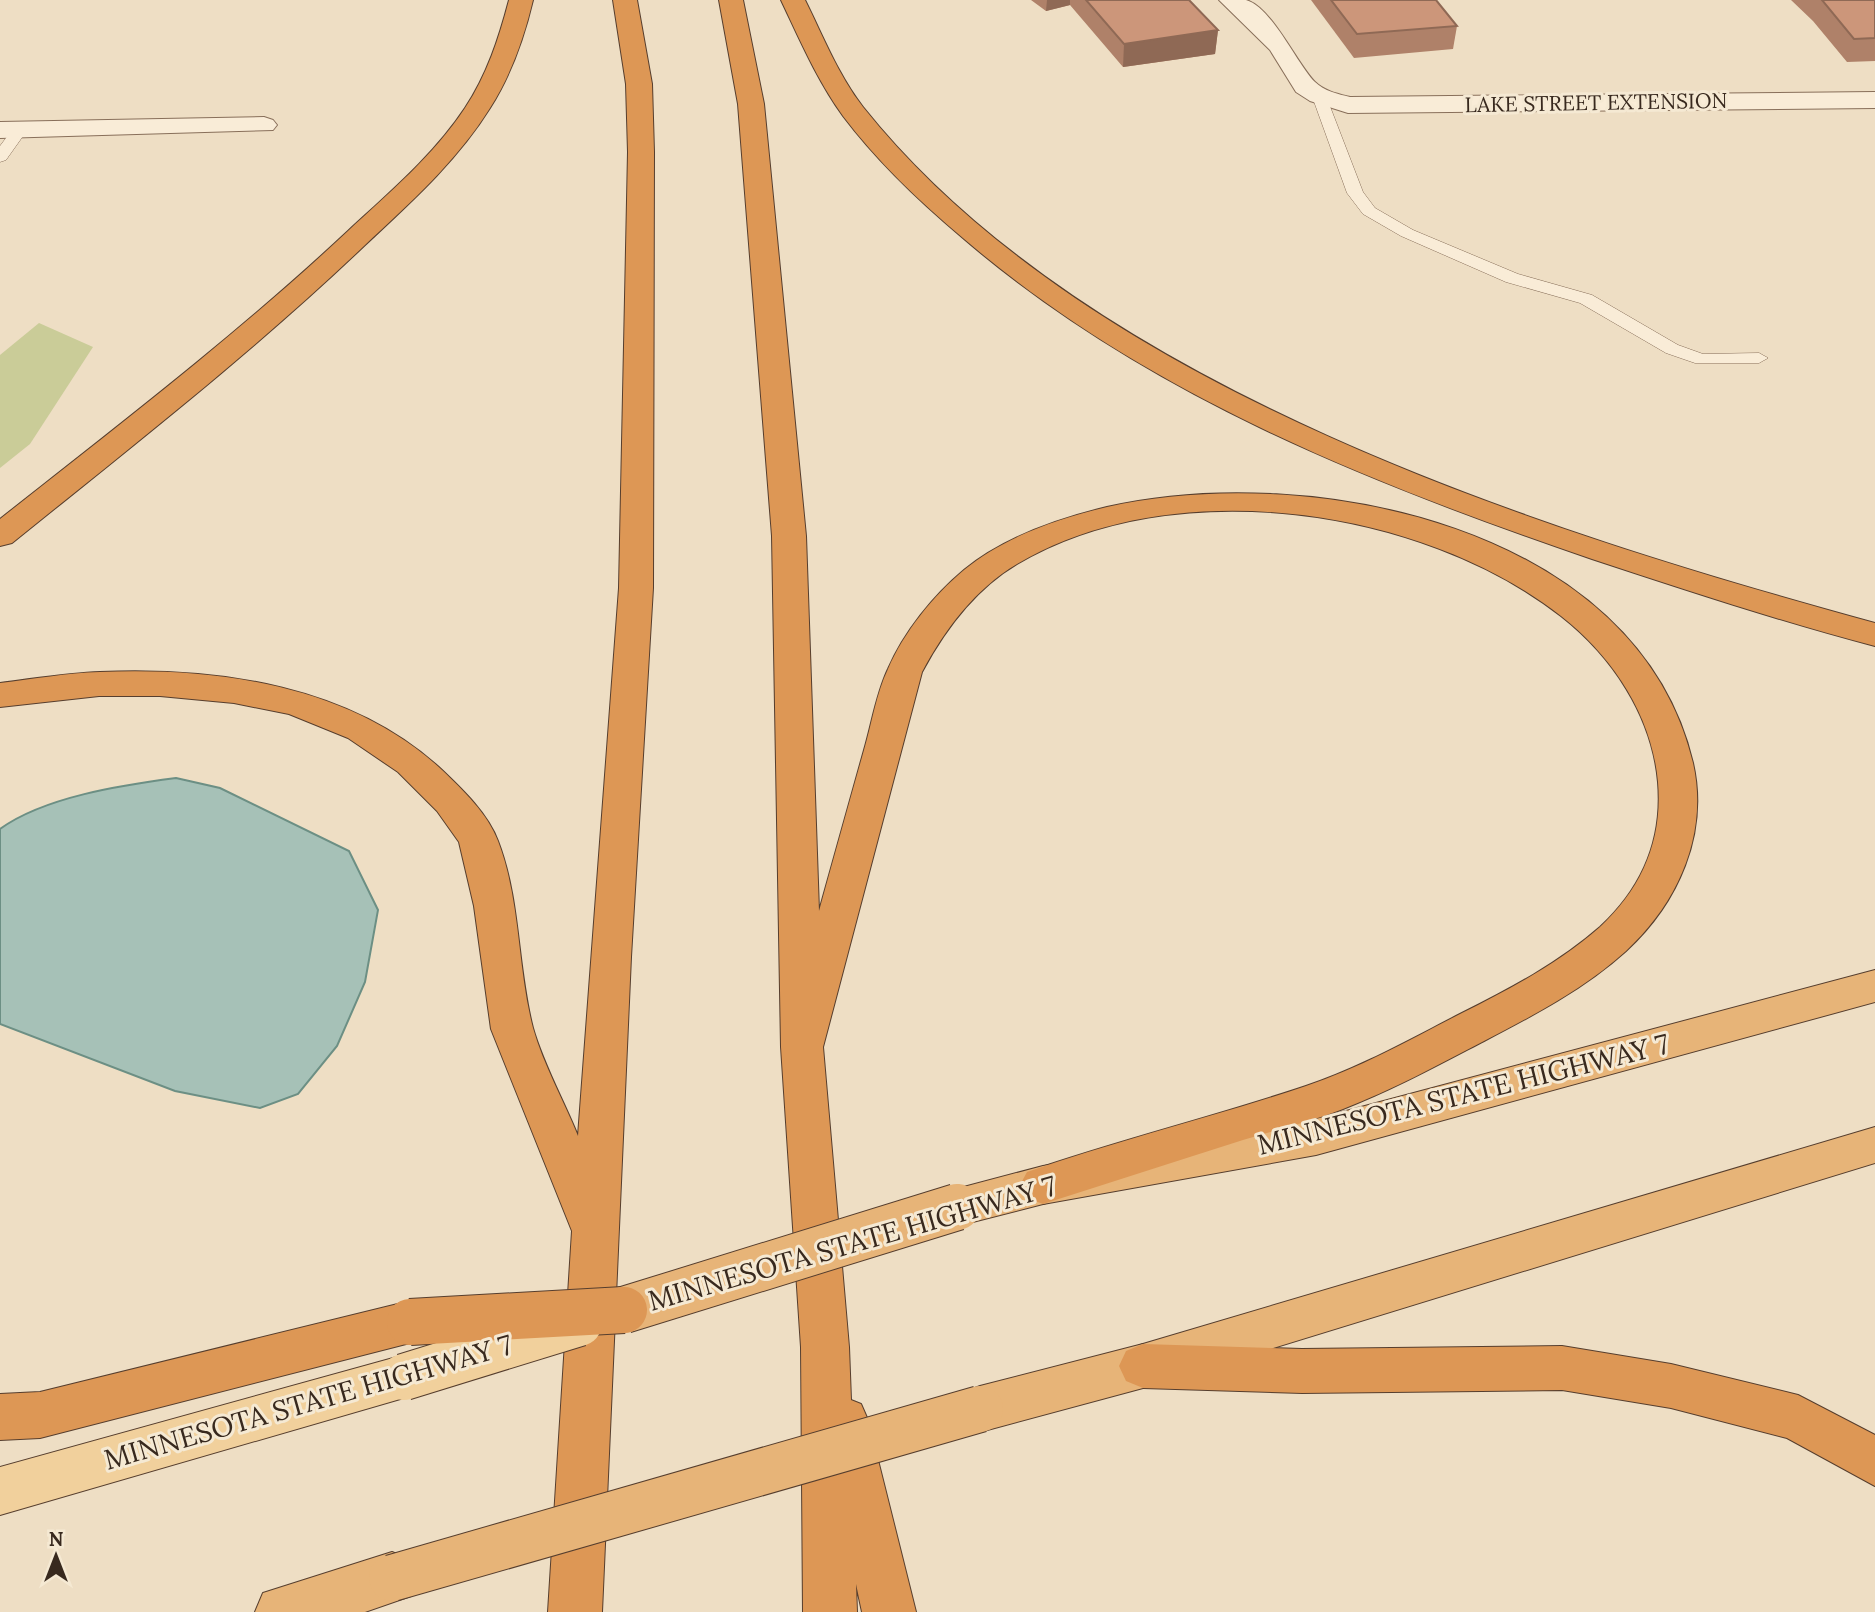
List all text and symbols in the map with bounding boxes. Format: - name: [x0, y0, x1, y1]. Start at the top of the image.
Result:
- street label: LAKE STREET EXTENSION: [1464, 87, 1728, 118]
- street label: MINNESOTA STATE HIGHWAY 7: [1253, 1025, 1673, 1163]
- street label: MINNESOTA STATE HIGHWAY 7: [644, 1167, 1060, 1319]
- street label: MINNESOTA STATE HIGHWAY 7: [100, 1326, 516, 1478]
- north arrow: [21, 1521, 91, 1591]
- text: N: [49, 1527, 64, 1551]

